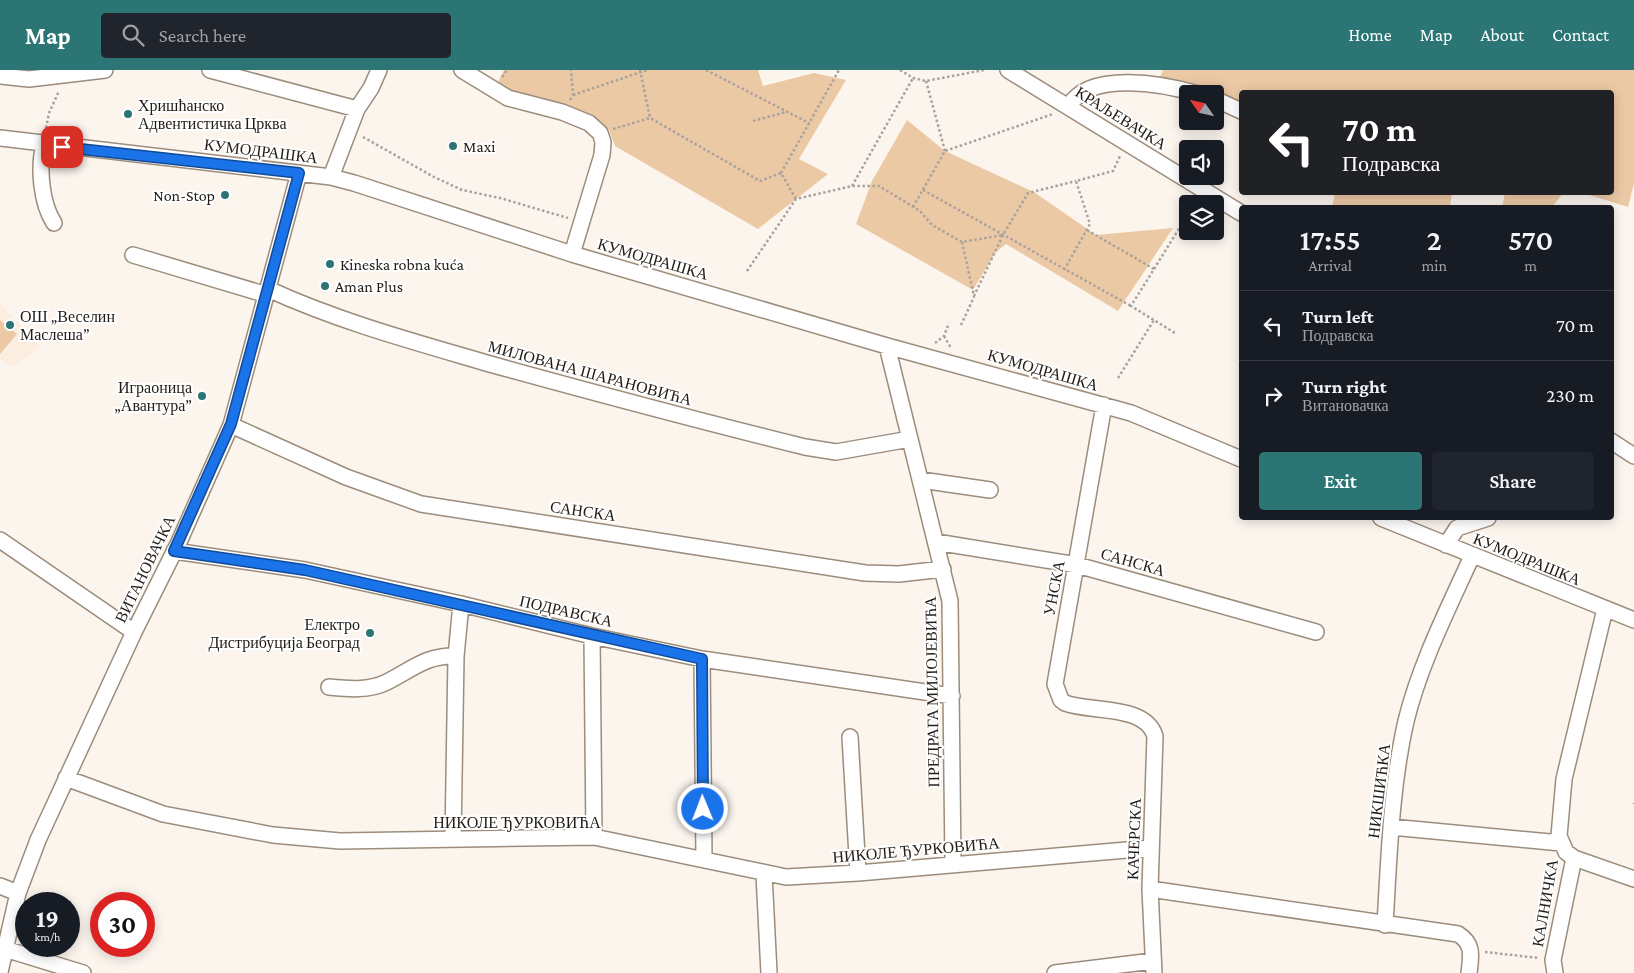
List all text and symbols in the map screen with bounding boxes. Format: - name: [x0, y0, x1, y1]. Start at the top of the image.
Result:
- search box: [101, 13, 451, 58]
- icon: search: [119, 21, 147, 49]
- text: Map: [25, 22, 71, 49]
- text: Search here: [159, 25, 246, 46]
- text: Home: [1349, 25, 1392, 45]
- text: Map: [1420, 25, 1452, 45]
- text: About: [1480, 25, 1524, 45]
- text: Contact: [1552, 25, 1609, 45]
- street label: КРАЉЕВАЧКА: [1072, 83, 1170, 153]
- north arrow: [1179, 85, 1224, 130]
- map controls: [1179, 85, 1224, 240]
- place label: Хришћанско Адвентистичка Црква: [138, 97, 286, 133]
- marker: Хришћанско Адвентистичка Црква: [122, 108, 134, 120]
- icon: left: [1259, 110, 1324, 175]
- text: 70 m: [1342, 110, 1416, 149]
- pin: [41, 126, 83, 168]
- icon: arrive: [48, 133, 76, 161]
- street label: КУМОДРАШКА: [203, 136, 319, 167]
- place label: Maxi: [463, 138, 495, 155]
- marker: Maxi: [447, 140, 459, 152]
- button: sound: [1179, 140, 1224, 185]
- text: Подравска: [1342, 151, 1440, 176]
- place label: Non-Stop: [153, 187, 215, 205]
- marker: Non-Stop: [219, 189, 231, 201]
- button: layers: [1179, 195, 1224, 240]
- text: 17:55: [1300, 223, 1361, 256]
- text: 2: [1427, 223, 1442, 256]
- text: 570: [1508, 223, 1553, 256]
- street label: КУМОДРАШКА: [595, 235, 711, 284]
- place label: Kineska robna kuća: [340, 256, 464, 273]
- text: Arrival: [1308, 257, 1352, 274]
- text: min: [1421, 257, 1447, 274]
- text: m: [1524, 257, 1537, 274]
- marker: Kineska robna kuća: [324, 258, 336, 270]
- place label: Aman Plus: [335, 278, 403, 295]
- marker: Aman Plus: [319, 280, 331, 292]
- text: Turn left: [1302, 306, 1374, 327]
- place label: ОШ „Веселин Маслеша”: [20, 308, 115, 343]
- icon: left: [1259, 312, 1287, 340]
- text: 70 m: [1556, 315, 1594, 336]
- marker: ОШ „Веселин Маслеша”: [4, 319, 16, 331]
- text: Подравска: [1302, 327, 1374, 344]
- street label: МИЛОВАНА ШАРАНОВИЋА: [486, 338, 694, 409]
- street label: КУМОДРАШКА: [985, 346, 1101, 395]
- text: Turn right: [1302, 376, 1387, 397]
- place label: Играоница „Авантура”: [114, 379, 192, 415]
- icon: right: [1259, 382, 1287, 410]
- text: 230 m: [1546, 385, 1594, 406]
- marker: Играоница „Авантура”: [196, 390, 208, 402]
- text: Витановачка: [1302, 397, 1389, 414]
- button: Exit: [1259, 452, 1422, 510]
- button: Share: [1432, 452, 1594, 510]
- street label: САНСКА: [549, 498, 617, 524]
- street label: ВИТАНОВАЧКА: [112, 512, 179, 625]
- street label: КУМОДРАШКА: [1470, 530, 1584, 589]
- street label: САНСКА: [1099, 545, 1167, 579]
- street label: УНСКА: [1040, 559, 1068, 617]
- street label: ПОДРАВСКА: [517, 592, 615, 631]
- street label: ПРЕДРАГА МИЛОЈЕВИЋА: [922, 596, 943, 788]
- place label: Електро Дистрибуција Београд: [208, 616, 360, 652]
- marker: Електро Дистрибуција Београд: [364, 627, 376, 639]
- street label: НИКШИЋКА: [1365, 742, 1393, 839]
- position arrow: [676, 782, 728, 834]
- street label: КАЧЕРСКА: [1124, 797, 1144, 880]
- street label: НИКОЛЕ ЂУРКОВИЋА: [433, 814, 601, 832]
- street label: НИКОЛЕ ЂУРКОВИЋА: [832, 834, 1001, 867]
- street label: КАЛНИЧКА: [1529, 857, 1561, 948]
- speed limit sign: 30: [90, 892, 155, 957]
- text: 19: [36, 905, 59, 932]
- text: km/h: [35, 930, 60, 944]

